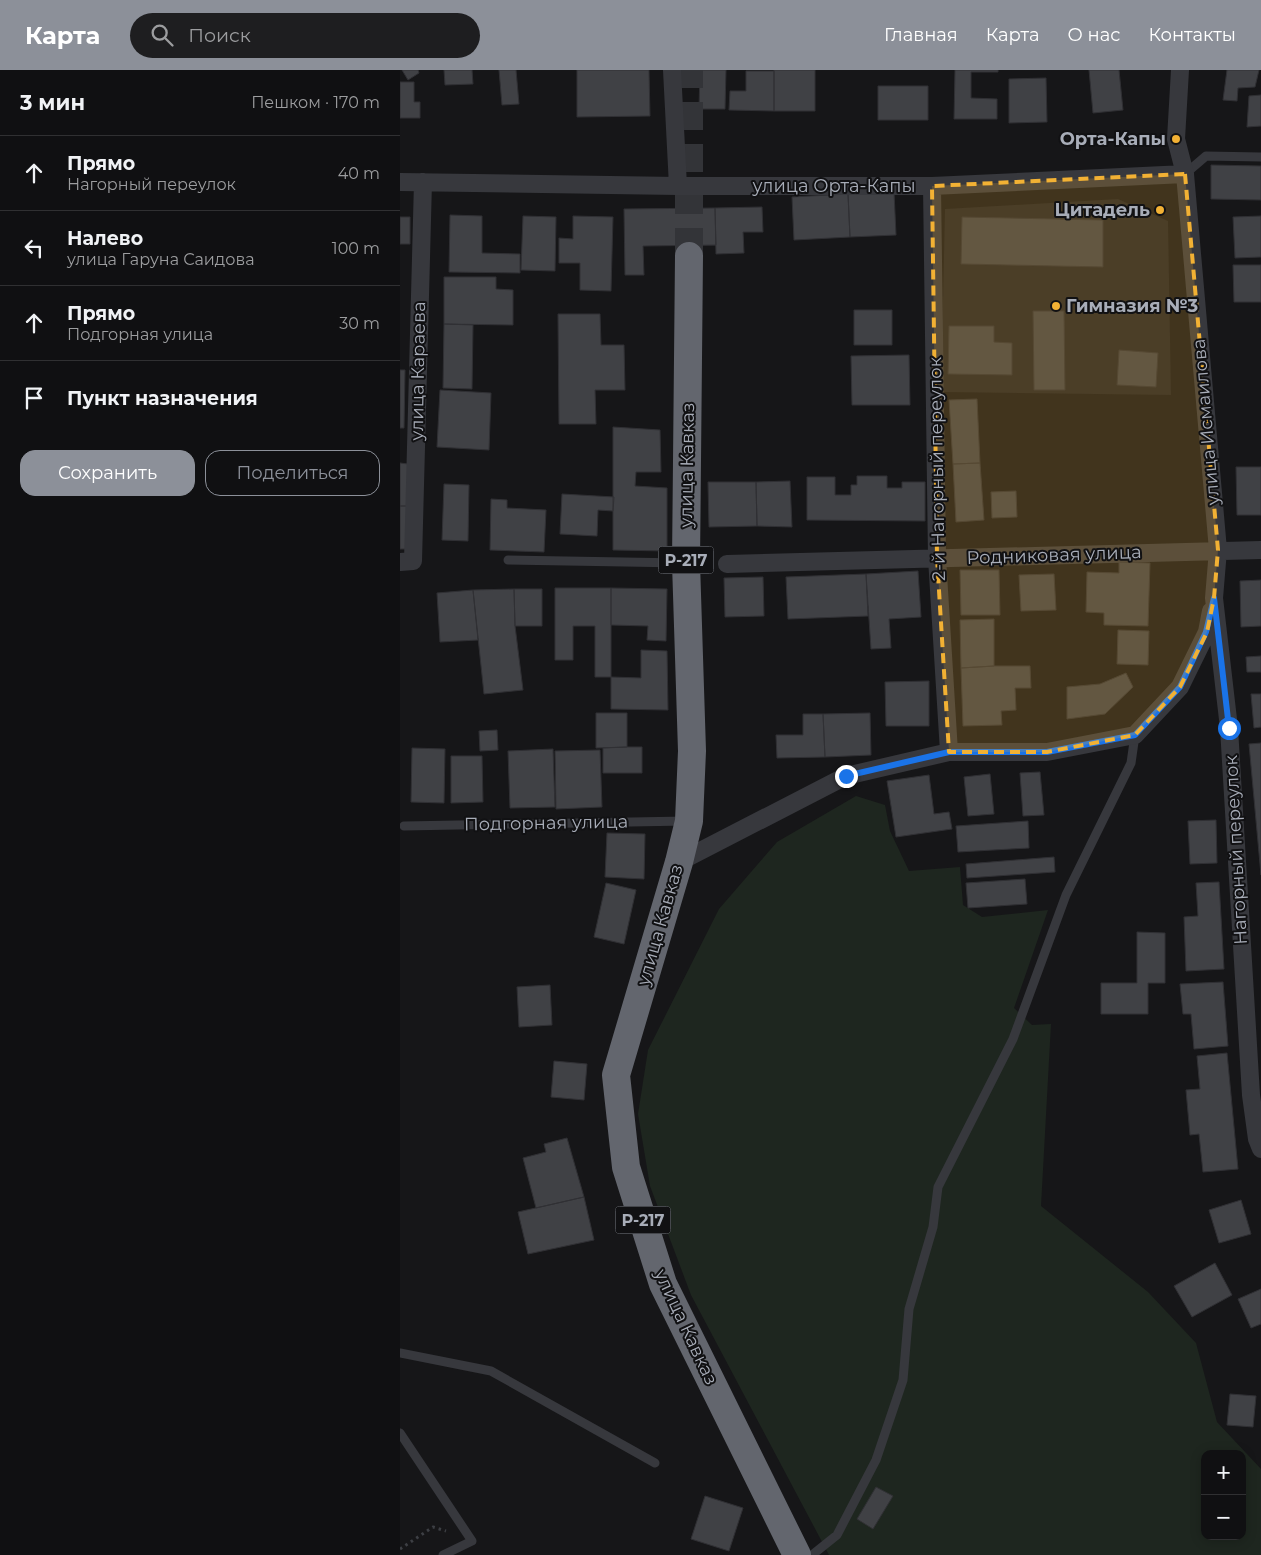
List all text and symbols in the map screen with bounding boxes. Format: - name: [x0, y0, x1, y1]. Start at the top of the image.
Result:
- search box: [130, 13, 480, 58]
- text: Карта: [25, 21, 100, 50]
- icon: search: [148, 21, 176, 49]
- text: Поиск: [188, 24, 251, 47]
- text: Главная: [884, 24, 958, 46]
- text: Карта: [986, 24, 1040, 46]
- text: О нас: [1068, 24, 1120, 46]
- text: Контакты: [1148, 24, 1236, 46]
- text: 3 мин: [20, 90, 85, 115]
- text: Пешком · 170 m: [251, 93, 380, 112]
- place label: Орта-Капы: [1060, 128, 1166, 150]
- marker: Орта-Капы: [1170, 133, 1182, 145]
- text: Прямо: [67, 152, 135, 175]
- icon: ahead: [20, 159, 48, 187]
- text: 40 m: [338, 164, 380, 183]
- text: Нагорный переулок: [67, 175, 236, 194]
- street label: улица Орта-Капы: [751, 175, 916, 197]
- place label: Цитадель: [1055, 199, 1150, 221]
- marker: Цитадель: [1154, 204, 1166, 216]
- text: Налево: [67, 227, 143, 250]
- icon: left: [20, 234, 48, 262]
- text: 100 m: [332, 239, 380, 258]
- text: улица Гаруна Саидова: [67, 250, 254, 269]
- place label: Гимназия №3: [1066, 295, 1199, 317]
- marker: Гимназия №3: [1050, 300, 1062, 312]
- street label: улица Караева: [406, 301, 430, 442]
- text: Прямо: [67, 302, 135, 325]
- icon: ahead: [20, 309, 48, 337]
- text: 30 m: [339, 314, 380, 333]
- text: Подгорная улица: [67, 325, 213, 344]
- street label: улица Исмаилова: [1188, 338, 1224, 507]
- street label: 2-й Нагорный переулок: [924, 356, 950, 581]
- icon: arrive: [20, 384, 48, 412]
- text: Пункт назначения: [67, 387, 258, 410]
- street label: улица Кавказ: [675, 402, 699, 529]
- button: Сохранить: [20, 450, 195, 496]
- button: Поделиться: [205, 450, 380, 496]
- street label: Родниковая улица: [966, 541, 1142, 569]
- road number: Р-217: [658, 546, 714, 574]
- route start: [1218, 717, 1241, 740]
- street label: Нагорный переулок: [1220, 754, 1252, 945]
- route end: [835, 765, 858, 788]
- street label: Подгорная улица: [464, 811, 628, 835]
- street label: улица Кавказ: [632, 862, 688, 989]
- road number: Р-217: [616, 1206, 670, 1234]
- street label: улица Кавказ: [649, 1265, 722, 1388]
- map controls: [1201, 1450, 1246, 1540]
- button: +: [1201, 1450, 1246, 1495]
- button: −: [1201, 1495, 1246, 1540]

